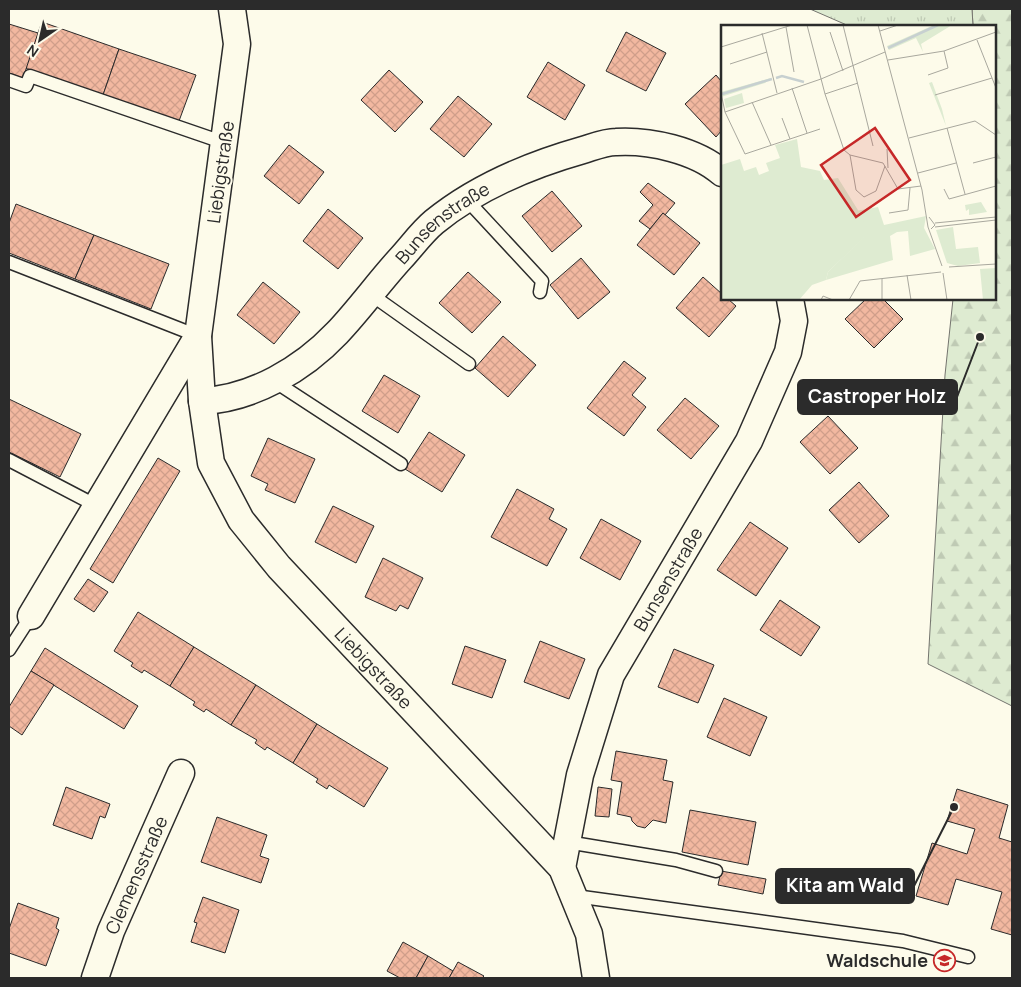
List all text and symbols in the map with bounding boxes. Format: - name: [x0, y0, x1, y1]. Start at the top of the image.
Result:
- north arrow: [15, 15, 65, 65]
- inset map: [721, 25, 996, 300]
- text: N: [23, 41, 42, 62]
- street label: Liebigstraße: [201, 119, 239, 225]
- street label: Bunsenstraße: [390, 176, 493, 269]
- callout: Castroper Holz: [798, 380, 957, 414]
- text: Castroper Holz: [808, 383, 946, 409]
- street label: Bunsenstraße: [628, 522, 708, 635]
- street label: Liebigstraße: [330, 622, 418, 714]
- street label: Clemensstraße: [99, 812, 173, 938]
- callout: Kita am Wald: [776, 869, 914, 903]
- text: Kita am Wald: [786, 872, 904, 898]
- place label: Waldschule: [826, 948, 928, 972]
- school or university icon: Waldschule: [932, 948, 956, 972]

